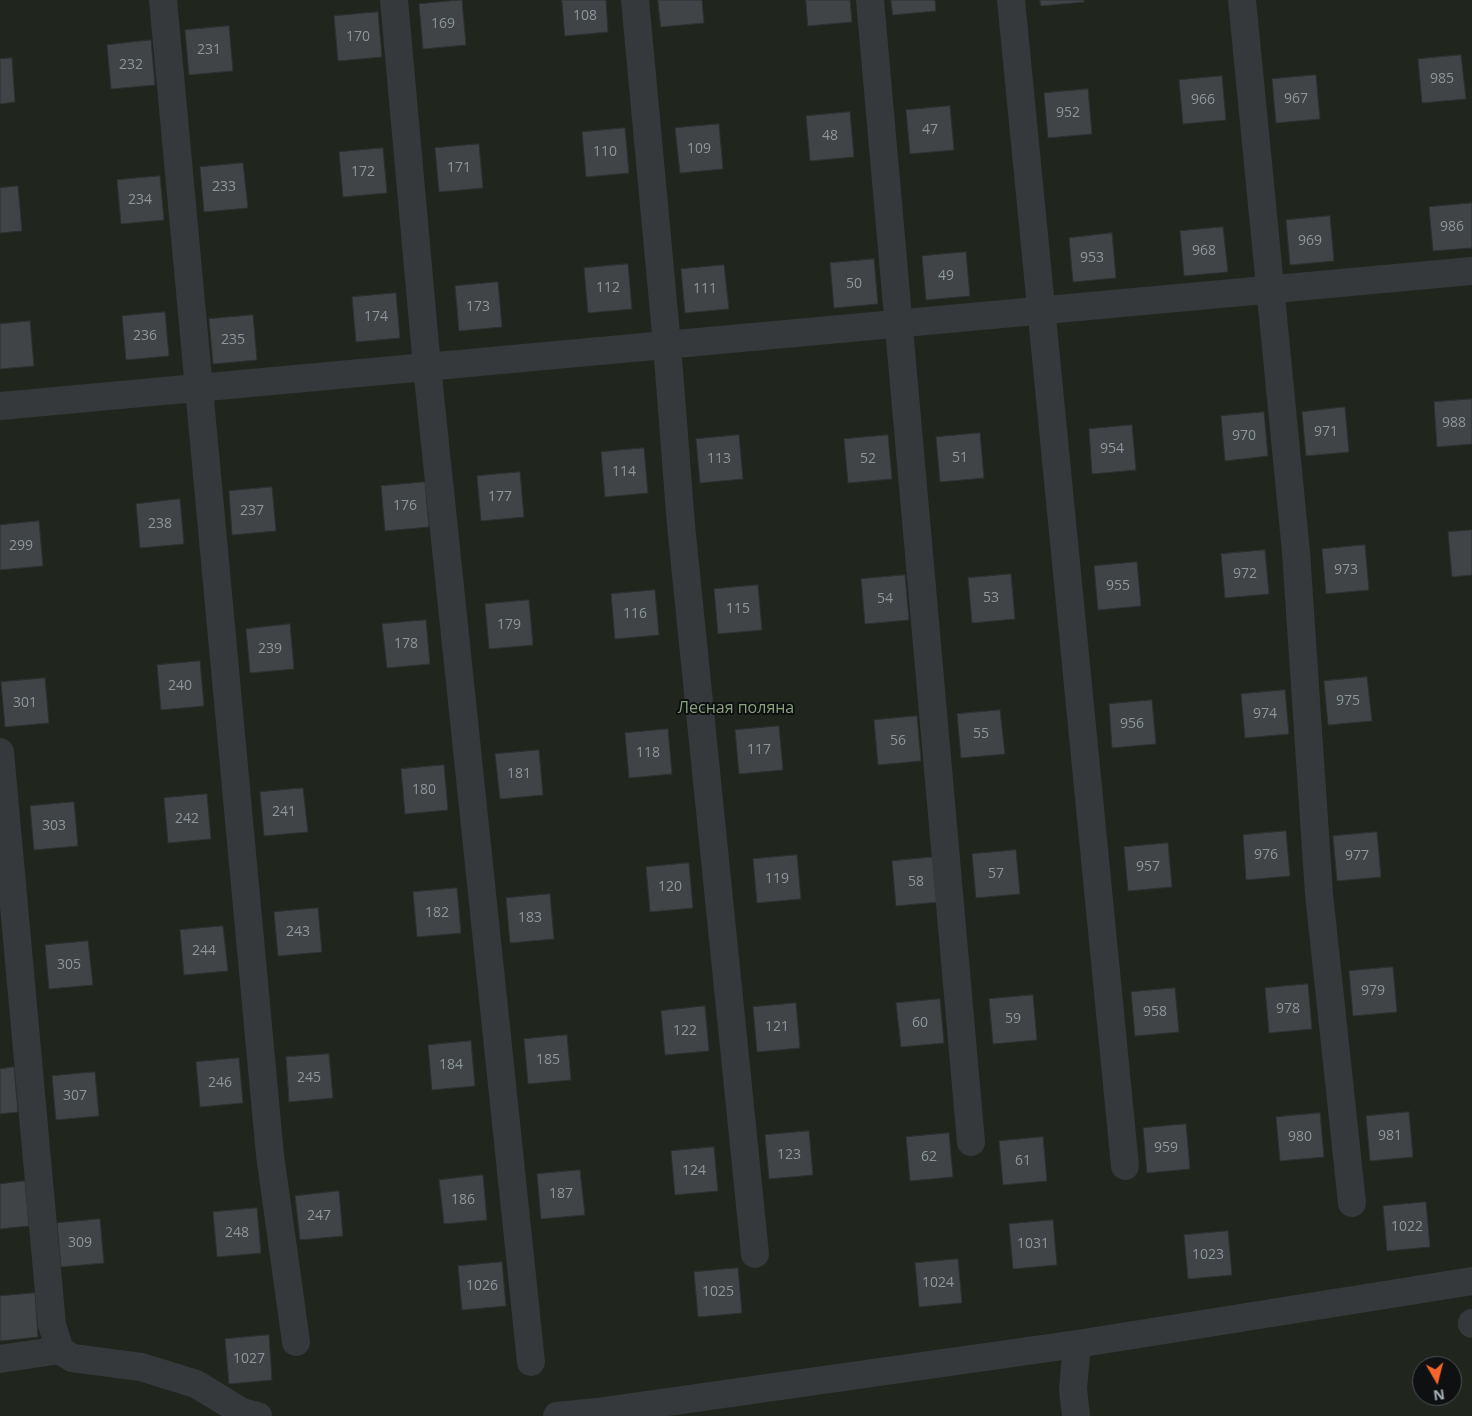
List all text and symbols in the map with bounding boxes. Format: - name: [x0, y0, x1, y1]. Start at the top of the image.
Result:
- house number: 108: [573, 8, 597, 24]
- house number: 169: [431, 16, 455, 32]
- house number: 170: [346, 29, 370, 45]
- house number: 231: [197, 42, 221, 58]
- house number: 232: [119, 57, 143, 73]
- house number: 985: [1430, 71, 1454, 87]
- house number: 967: [1284, 91, 1308, 107]
- house number: 966: [1191, 92, 1215, 108]
- house number: 952: [1056, 105, 1080, 121]
- house number: 47: [922, 122, 938, 138]
- house number: 48: [822, 128, 838, 144]
- house number: 109: [687, 141, 711, 157]
- house number: 110: [593, 144, 617, 160]
- house number: 171: [447, 160, 471, 176]
- house number: 172: [351, 164, 375, 180]
- house number: 233: [212, 179, 236, 195]
- house number: 234: [128, 192, 152, 208]
- house number: 986: [1440, 219, 1464, 235]
- house number: 969: [1298, 233, 1322, 249]
- house number: 968: [1192, 243, 1216, 259]
- house number: 953: [1080, 250, 1104, 266]
- house number: 49: [938, 268, 954, 284]
- house number: 50: [846, 276, 862, 292]
- house number: 112: [596, 280, 620, 296]
- house number: 111: [693, 281, 717, 297]
- house number: 173: [466, 299, 490, 315]
- house number: 174: [364, 309, 388, 325]
- house number: 236: [133, 328, 157, 344]
- house number: 235: [221, 332, 245, 348]
- house number: 988: [1442, 415, 1466, 431]
- house number: 971: [1314, 424, 1338, 440]
- house number: 970: [1232, 428, 1256, 444]
- house number: 954: [1100, 441, 1124, 457]
- house number: 51: [952, 450, 968, 466]
- house number: 113: [707, 451, 731, 467]
- house number: 52: [860, 451, 876, 467]
- house number: 114: [612, 464, 636, 480]
- house number: 177: [488, 489, 512, 505]
- house number: 176: [393, 498, 417, 514]
- house number: 237: [240, 503, 264, 519]
- house number: 238: [148, 516, 172, 532]
- house number: 299: [9, 538, 33, 554]
- house number: 973: [1334, 562, 1358, 578]
- house number: 972: [1233, 566, 1257, 582]
- house number: 955: [1106, 578, 1130, 594]
- house number: 53: [983, 590, 999, 606]
- house number: 54: [877, 591, 893, 607]
- house number: 115: [726, 601, 750, 617]
- house number: 116: [623, 606, 647, 622]
- house number: 179: [497, 617, 521, 633]
- house number: 178: [394, 636, 418, 652]
- house number: 239: [258, 641, 282, 657]
- house number: 240: [168, 678, 192, 694]
- house number: 975: [1336, 693, 1360, 709]
- house number: 301: [13, 695, 37, 711]
- park label: Лесная поляна: [678, 698, 794, 718]
- house number: 974: [1253, 706, 1277, 722]
- house number: 956: [1120, 716, 1144, 732]
- house number: 55: [973, 726, 989, 742]
- house number: 56: [890, 733, 906, 749]
- house number: 117: [747, 742, 771, 758]
- house number: 118: [636, 745, 660, 761]
- house number: 181: [507, 766, 531, 782]
- house number: 180: [412, 782, 436, 798]
- house number: 241: [272, 804, 296, 820]
- house number: 242: [175, 811, 199, 827]
- house number: 303: [42, 818, 66, 834]
- house number: 976: [1254, 847, 1278, 863]
- house number: 977: [1345, 848, 1369, 864]
- house number: 957: [1136, 859, 1160, 875]
- house number: 57: [988, 866, 1004, 882]
- house number: 119: [765, 871, 789, 887]
- house number: 58: [908, 874, 924, 890]
- house number: 120: [658, 879, 682, 895]
- house number: 182: [425, 905, 449, 921]
- house number: 183: [518, 910, 542, 926]
- house number: 243: [286, 924, 310, 940]
- house number: 244: [192, 943, 216, 959]
- house number: 305: [57, 957, 81, 973]
- house number: 979: [1361, 983, 1385, 999]
- house number: 978: [1276, 1001, 1300, 1017]
- house number: 958: [1143, 1004, 1167, 1020]
- house number: 59: [1005, 1011, 1021, 1027]
- house number: 60: [912, 1015, 928, 1031]
- house number: 121: [765, 1019, 789, 1035]
- house number: 122: [673, 1023, 697, 1039]
- house number: 185: [536, 1052, 560, 1068]
- house number: 184: [439, 1057, 463, 1073]
- house number: 245: [297, 1070, 321, 1086]
- house number: 246: [208, 1075, 232, 1091]
- house number: 307: [63, 1088, 87, 1104]
- house number: 981: [1378, 1128, 1402, 1144]
- house number: 980: [1288, 1129, 1312, 1145]
- house number: 959: [1154, 1140, 1178, 1156]
- house number: 123: [777, 1147, 801, 1163]
- house number: 62: [921, 1149, 937, 1165]
- house number: 61: [1015, 1153, 1031, 1169]
- house number: 124: [682, 1163, 706, 1179]
- house number: 187: [549, 1186, 573, 1202]
- house number: 186: [451, 1192, 475, 1208]
- house number: 247: [307, 1208, 331, 1224]
- house number: 1022: [1391, 1219, 1423, 1235]
- house number: 248: [225, 1225, 249, 1241]
- house number: 309: [68, 1235, 92, 1251]
- house number: 1031: [1017, 1236, 1049, 1252]
- house number: 1023: [1192, 1247, 1224, 1263]
- house number: 1024: [922, 1275, 954, 1291]
- house number: 1026: [466, 1278, 498, 1294]
- house number: 1025: [702, 1284, 734, 1300]
- house number: 1027: [233, 1351, 265, 1367]
- north arrow: [1412, 1356, 1462, 1406]
- text: N: [1432, 1385, 1446, 1406]

